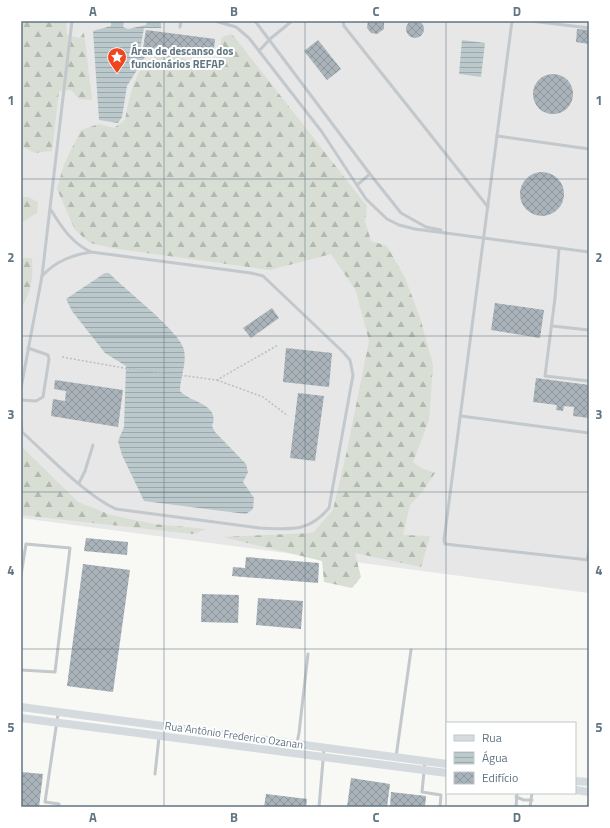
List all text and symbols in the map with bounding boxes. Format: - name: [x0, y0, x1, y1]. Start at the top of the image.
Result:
- text: A: [89, 1, 97, 21]
- text: B: [230, 1, 238, 21]
- text: C: [372, 1, 380, 21]
- text: D: [513, 1, 521, 21]
- place label: Área de descanso dos funcionários REFAP: [131, 43, 233, 72]
- place icon: Área de descanso dos funcionários REFAP: [106, 46, 128, 74]
- text: 1: [7, 90, 15, 110]
- text: 1: [595, 90, 603, 110]
- text: 2: [7, 247, 15, 267]
- text: 2: [595, 247, 603, 267]
- text: 3: [7, 404, 15, 424]
- text: 3: [595, 404, 603, 424]
- text: 4: [7, 560, 15, 580]
- text: 4: [595, 560, 603, 580]
- text: 5: [7, 717, 15, 737]
- street label: Rua Antônio Frederico Ozanan: [164, 717, 304, 753]
- text: 5: [595, 717, 603, 737]
- legend: [446, 722, 576, 794]
- text: Rua: [482, 728, 502, 747]
- text: Água: [482, 748, 508, 767]
- text: Edifício: [482, 768, 518, 787]
- text: A: [89, 807, 97, 827]
- text: B: [230, 807, 238, 827]
- text: C: [372, 807, 380, 827]
- text: D: [513, 807, 521, 827]

